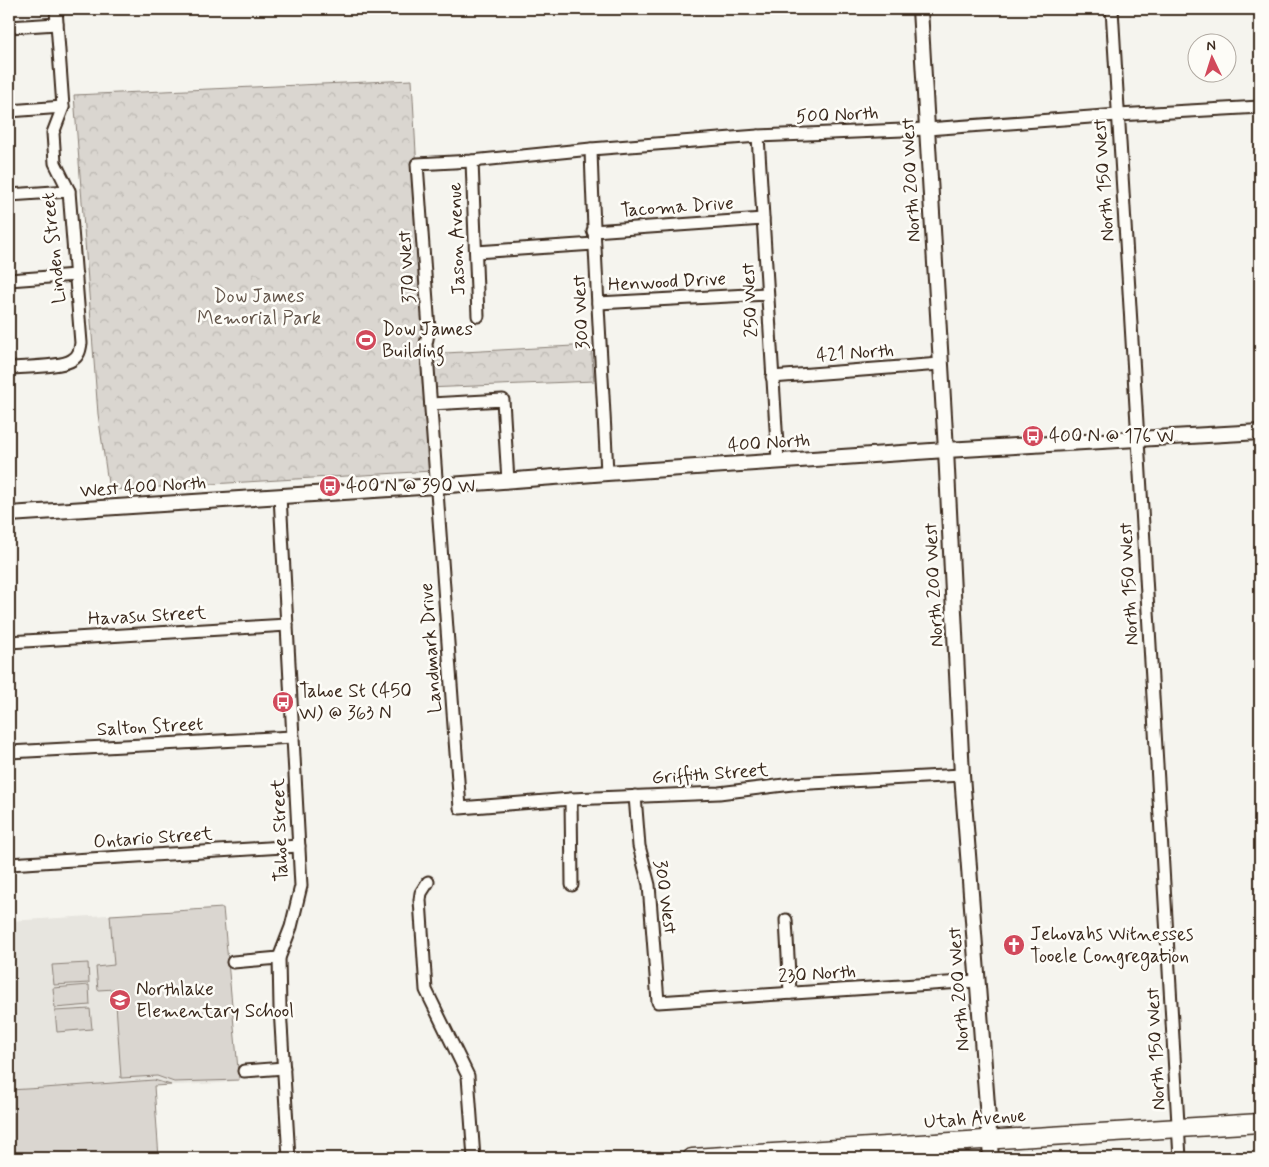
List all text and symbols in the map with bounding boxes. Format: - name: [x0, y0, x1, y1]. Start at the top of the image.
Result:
- north arrow: [1186, 32, 1236, 82]
- text: N: [1206, 37, 1216, 55]
- street label: 500 North: [795, 100, 879, 130]
- street label: North 200 West: [895, 117, 927, 243]
- street label: North 150 West: [1087, 118, 1121, 242]
- street label: Jason Avenue: [443, 182, 471, 296]
- street label: Linden Street: [36, 191, 72, 305]
- street label: Tacoma Drive: [620, 191, 734, 223]
- street label: 370 West: [392, 229, 422, 305]
- street label: 250 West: [736, 262, 764, 338]
- street label: Henwood Drive: [607, 266, 727, 298]
- street label: 300 West: [567, 274, 595, 350]
- park label: Dow James Memorial Park: [197, 284, 321, 331]
- place label: Dow James Building: [382, 317, 473, 367]
- sports icon: Dow James Building: [354, 328, 378, 352]
- street label: 421 North: [815, 338, 895, 368]
- bus stop icon: 400 N @ 176 W: [1021, 424, 1045, 448]
- place label: 400 N @ 176 W: [1049, 424, 1174, 449]
- street label: 400 North: [727, 428, 811, 458]
- street label: West 400 North: [79, 470, 207, 504]
- bus stop icon: 400 N @ 390 W: [318, 474, 342, 498]
- place label: 400 N @ 390 W: [346, 474, 475, 499]
- street label: North 200 West: [918, 522, 950, 648]
- street label: North 150 West: [1113, 522, 1145, 646]
- street label: Landmark Drive: [414, 582, 448, 714]
- street label: Havasu Street: [87, 600, 207, 632]
- place label: Tahoe St (450 W) @ 363 N: [299, 679, 412, 726]
- bus stop icon: Tahoe St (450 W) @ 363 N: [271, 690, 295, 714]
- street label: Salton Street: [96, 712, 204, 742]
- street label: Griffith Street: [651, 757, 769, 791]
- street label: Tahoe Street: [266, 778, 294, 882]
- street label: Ontario Street: [93, 821, 213, 855]
- street label: 300 West: [647, 858, 683, 936]
- place label: Jehovahs Witnesses Tooele Congregation: [1030, 922, 1194, 971]
- street label: North 200 West: [942, 926, 976, 1052]
- church icon: Jehovahs Witnesses Tooele Congregation: [1002, 933, 1026, 957]
- street label: 230 North: [777, 959, 857, 989]
- place label: Northlake Elementary School: [136, 977, 294, 1024]
- street label: North 150 West: [1140, 987, 1172, 1111]
- school or university icon: Northlake Elementary School: [108, 988, 132, 1012]
- street label: Utah Avenue: [923, 1103, 1027, 1135]

